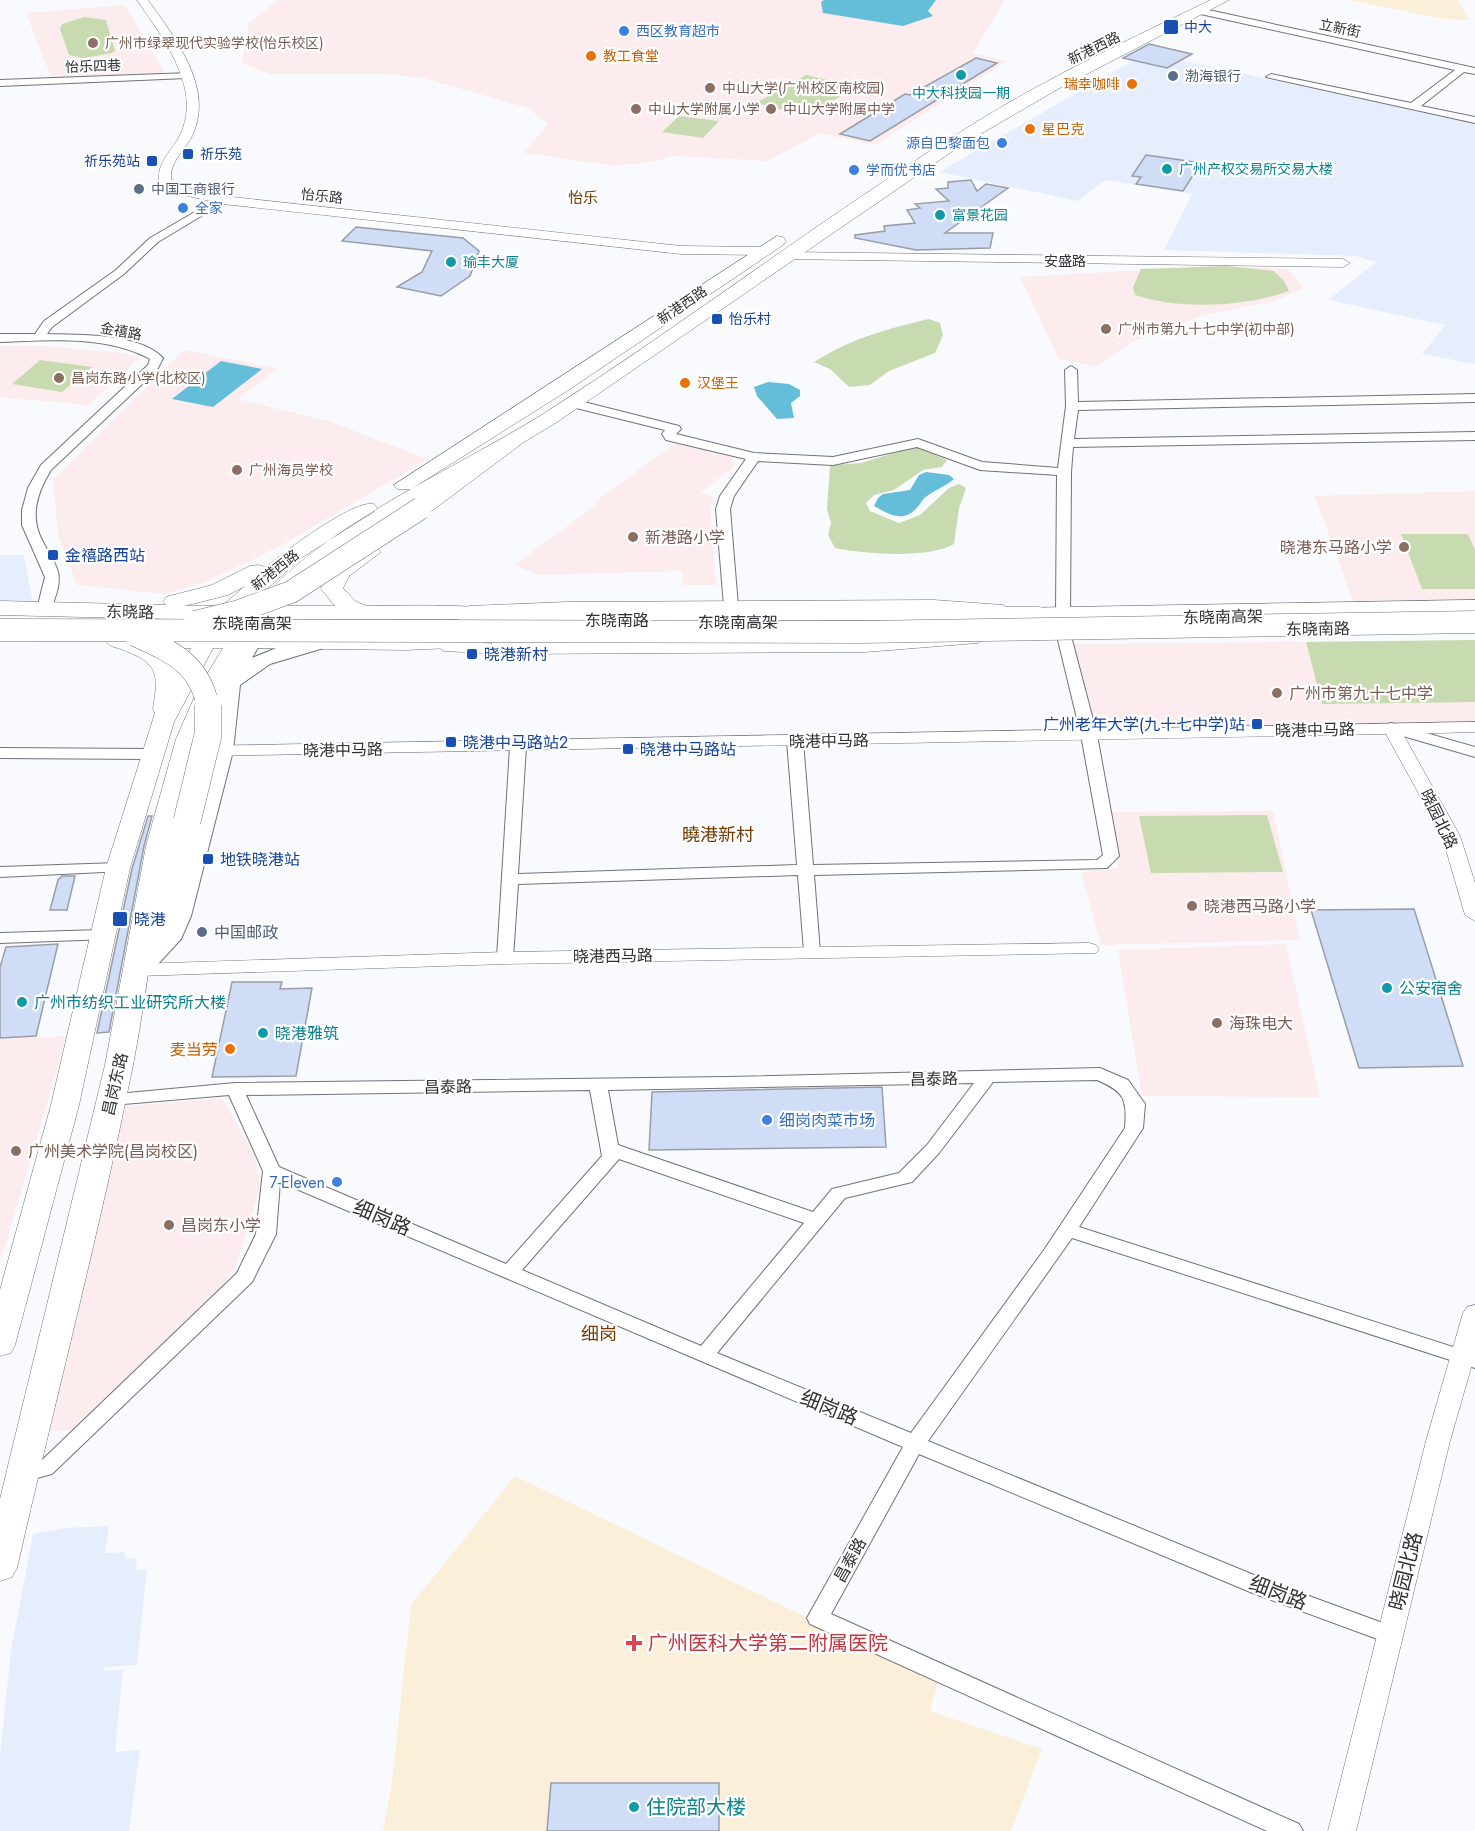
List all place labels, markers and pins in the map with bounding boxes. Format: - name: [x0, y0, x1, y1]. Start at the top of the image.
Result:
- place label: 中大: [1184, 17, 1212, 37]
- marker: 中大: [1162, 18, 1180, 36]
- place label: 西区教育超市: [636, 21, 720, 41]
- marker: 西区教育超市: [617, 24, 631, 38]
- place label: 广州市绿翠现代实验学校(怡乐校区): [105, 33, 324, 53]
- marker: 广州市绿翠现代实验学校(怡乐校区): [86, 36, 100, 50]
- place label: 教工食堂: [603, 46, 659, 66]
- marker: 教工食堂: [584, 49, 598, 63]
- place label: 渤海银行: [1185, 66, 1241, 86]
- marker: 中大科技园一期: [954, 68, 968, 82]
- marker: 渤海银行: [1166, 69, 1180, 83]
- place label: 瑞幸咖啡: [1064, 74, 1120, 94]
- marker: 瑞幸咖啡: [1125, 77, 1139, 91]
- place label: 中山大学(广州校区南校园): [722, 78, 885, 98]
- marker: 中山大学(广州校区南校园): [703, 81, 717, 95]
- place label: 中大科技园一期: [912, 83, 1010, 103]
- place label: 中山大学附属小学: [648, 99, 760, 119]
- place label: 中山大学附属中学: [783, 99, 895, 119]
- marker: 中山大学附属小学: [629, 102, 643, 116]
- marker: 中山大学附属中学: [764, 102, 778, 116]
- place label: 星巴克: [1042, 119, 1084, 139]
- marker: 星巴克: [1023, 122, 1037, 136]
- place label: 源自巴黎面包: [906, 133, 990, 153]
- marker: 源自巴黎面包: [995, 136, 1009, 150]
- place label: 祈乐苑: [200, 144, 242, 164]
- marker: 祈乐苑: [181, 147, 195, 161]
- place label: 祈乐苑站: [84, 151, 140, 171]
- marker: 祈乐苑站: [145, 154, 159, 168]
- place label: 广州产权交易所交易大楼: [1179, 159, 1333, 179]
- place label: 学而优书店: [866, 160, 936, 180]
- marker: 广州产权交易所交易大楼: [1160, 162, 1174, 176]
- marker: 学而优书店: [847, 163, 861, 177]
- place label: 中国工商银行: [151, 179, 235, 199]
- marker: 中国工商银行: [132, 182, 146, 196]
- place label: 全家: [195, 198, 223, 218]
- marker: 全家: [176, 201, 190, 215]
- place label: 富景花园: [952, 205, 1008, 225]
- marker: 富景花园: [933, 208, 947, 222]
- place label: 瑜丰大厦: [463, 252, 519, 272]
- marker: 瑜丰大厦: [444, 255, 458, 269]
- place label: 怡乐村: [729, 309, 771, 329]
- marker: 怡乐村: [710, 312, 724, 326]
- place label: 广州市第九十七中学(初中部): [1118, 319, 1295, 339]
- marker: 广州市第九十七中学(初中部): [1099, 322, 1113, 336]
- place label: 昌岗东路小学(北校区): [71, 368, 206, 388]
- marker: 昌岗东路小学(北校区): [52, 371, 66, 385]
- place label: 汉堡王: [697, 373, 739, 393]
- marker: 汉堡王: [678, 376, 692, 390]
- place label: 广州海员学校: [249, 460, 333, 480]
- marker: 广州海员学校: [230, 463, 244, 477]
- place label: 新港路小学: [645, 526, 725, 549]
- marker: 新港路小学: [626, 530, 640, 544]
- place label: 晓港东马路小学: [1280, 536, 1392, 559]
- marker: 晓港东马路小学: [1397, 540, 1411, 554]
- place label: 金禧路西站: [65, 544, 145, 567]
- marker: 金禧路西站: [46, 548, 60, 562]
- place label: 晓港新村: [484, 643, 548, 666]
- marker: 晓港新村: [465, 647, 479, 661]
- place label: 广州市第九十七中学: [1289, 682, 1433, 705]
- marker: 广州市第九十七中学: [1270, 686, 1284, 700]
- place label: 广州老年大学(九十七中学)站: [1043, 713, 1245, 736]
- marker: 广州老年大学(九十七中学)站: [1250, 717, 1264, 731]
- place label: 晓港中马路站2: [463, 731, 568, 754]
- marker: 晓港中马路站2: [444, 735, 458, 749]
- place label: 晓港中马路站: [640, 738, 736, 761]
- marker: 晓港中马路站: [621, 742, 635, 756]
- place label: 地铁晓港站: [220, 848, 300, 871]
- marker: 地铁晓港站: [201, 852, 215, 866]
- place label: 晓港西马路小学: [1204, 895, 1316, 918]
- marker: 晓港西马路小学: [1185, 899, 1199, 913]
- place label: 晓港: [134, 908, 166, 931]
- marker: 晓港: [111, 910, 129, 928]
- place label: 中国邮政: [214, 921, 278, 944]
- marker: 中国邮政: [195, 925, 209, 939]
- place label: 公安宿舍: [1399, 977, 1463, 1000]
- marker: 公安宿舍: [1380, 981, 1394, 995]
- place label: 广州市纺织工业研究所大楼: [34, 991, 226, 1014]
- marker: 广州市纺织工业研究所大楼: [15, 995, 29, 1009]
- place label: 海珠电大: [1229, 1012, 1293, 1035]
- marker: 海珠电大: [1210, 1016, 1224, 1030]
- place label: 晓港雅筑: [275, 1022, 339, 1045]
- marker: 晓港雅筑: [256, 1026, 270, 1040]
- place label: 麦当劳: [170, 1038, 218, 1061]
- marker: 麦当劳: [223, 1042, 237, 1056]
- place label: 细岗肉菜市场: [779, 1109, 875, 1132]
- marker: 细岗肉菜市场: [760, 1113, 774, 1127]
- place label: 广州美术学院(昌岗校区): [28, 1140, 198, 1163]
- marker: 广州美术学院(昌岗校区): [9, 1144, 23, 1158]
- place label: 7-Eleven: [269, 1171, 325, 1194]
- marker: 7-Eleven: [330, 1175, 344, 1189]
- place label: 昌岗东小学: [181, 1214, 261, 1237]
- marker: 昌岗东小学: [162, 1218, 176, 1232]
- place label: 广州医科大学第二附属医院: [648, 1629, 888, 1658]
- marker: 广州医科大学第二附属医院: [625, 1634, 643, 1652]
- place label: 住院部大楼: [646, 1793, 746, 1822]
- marker: 住院部大楼: [627, 1800, 641, 1814]

